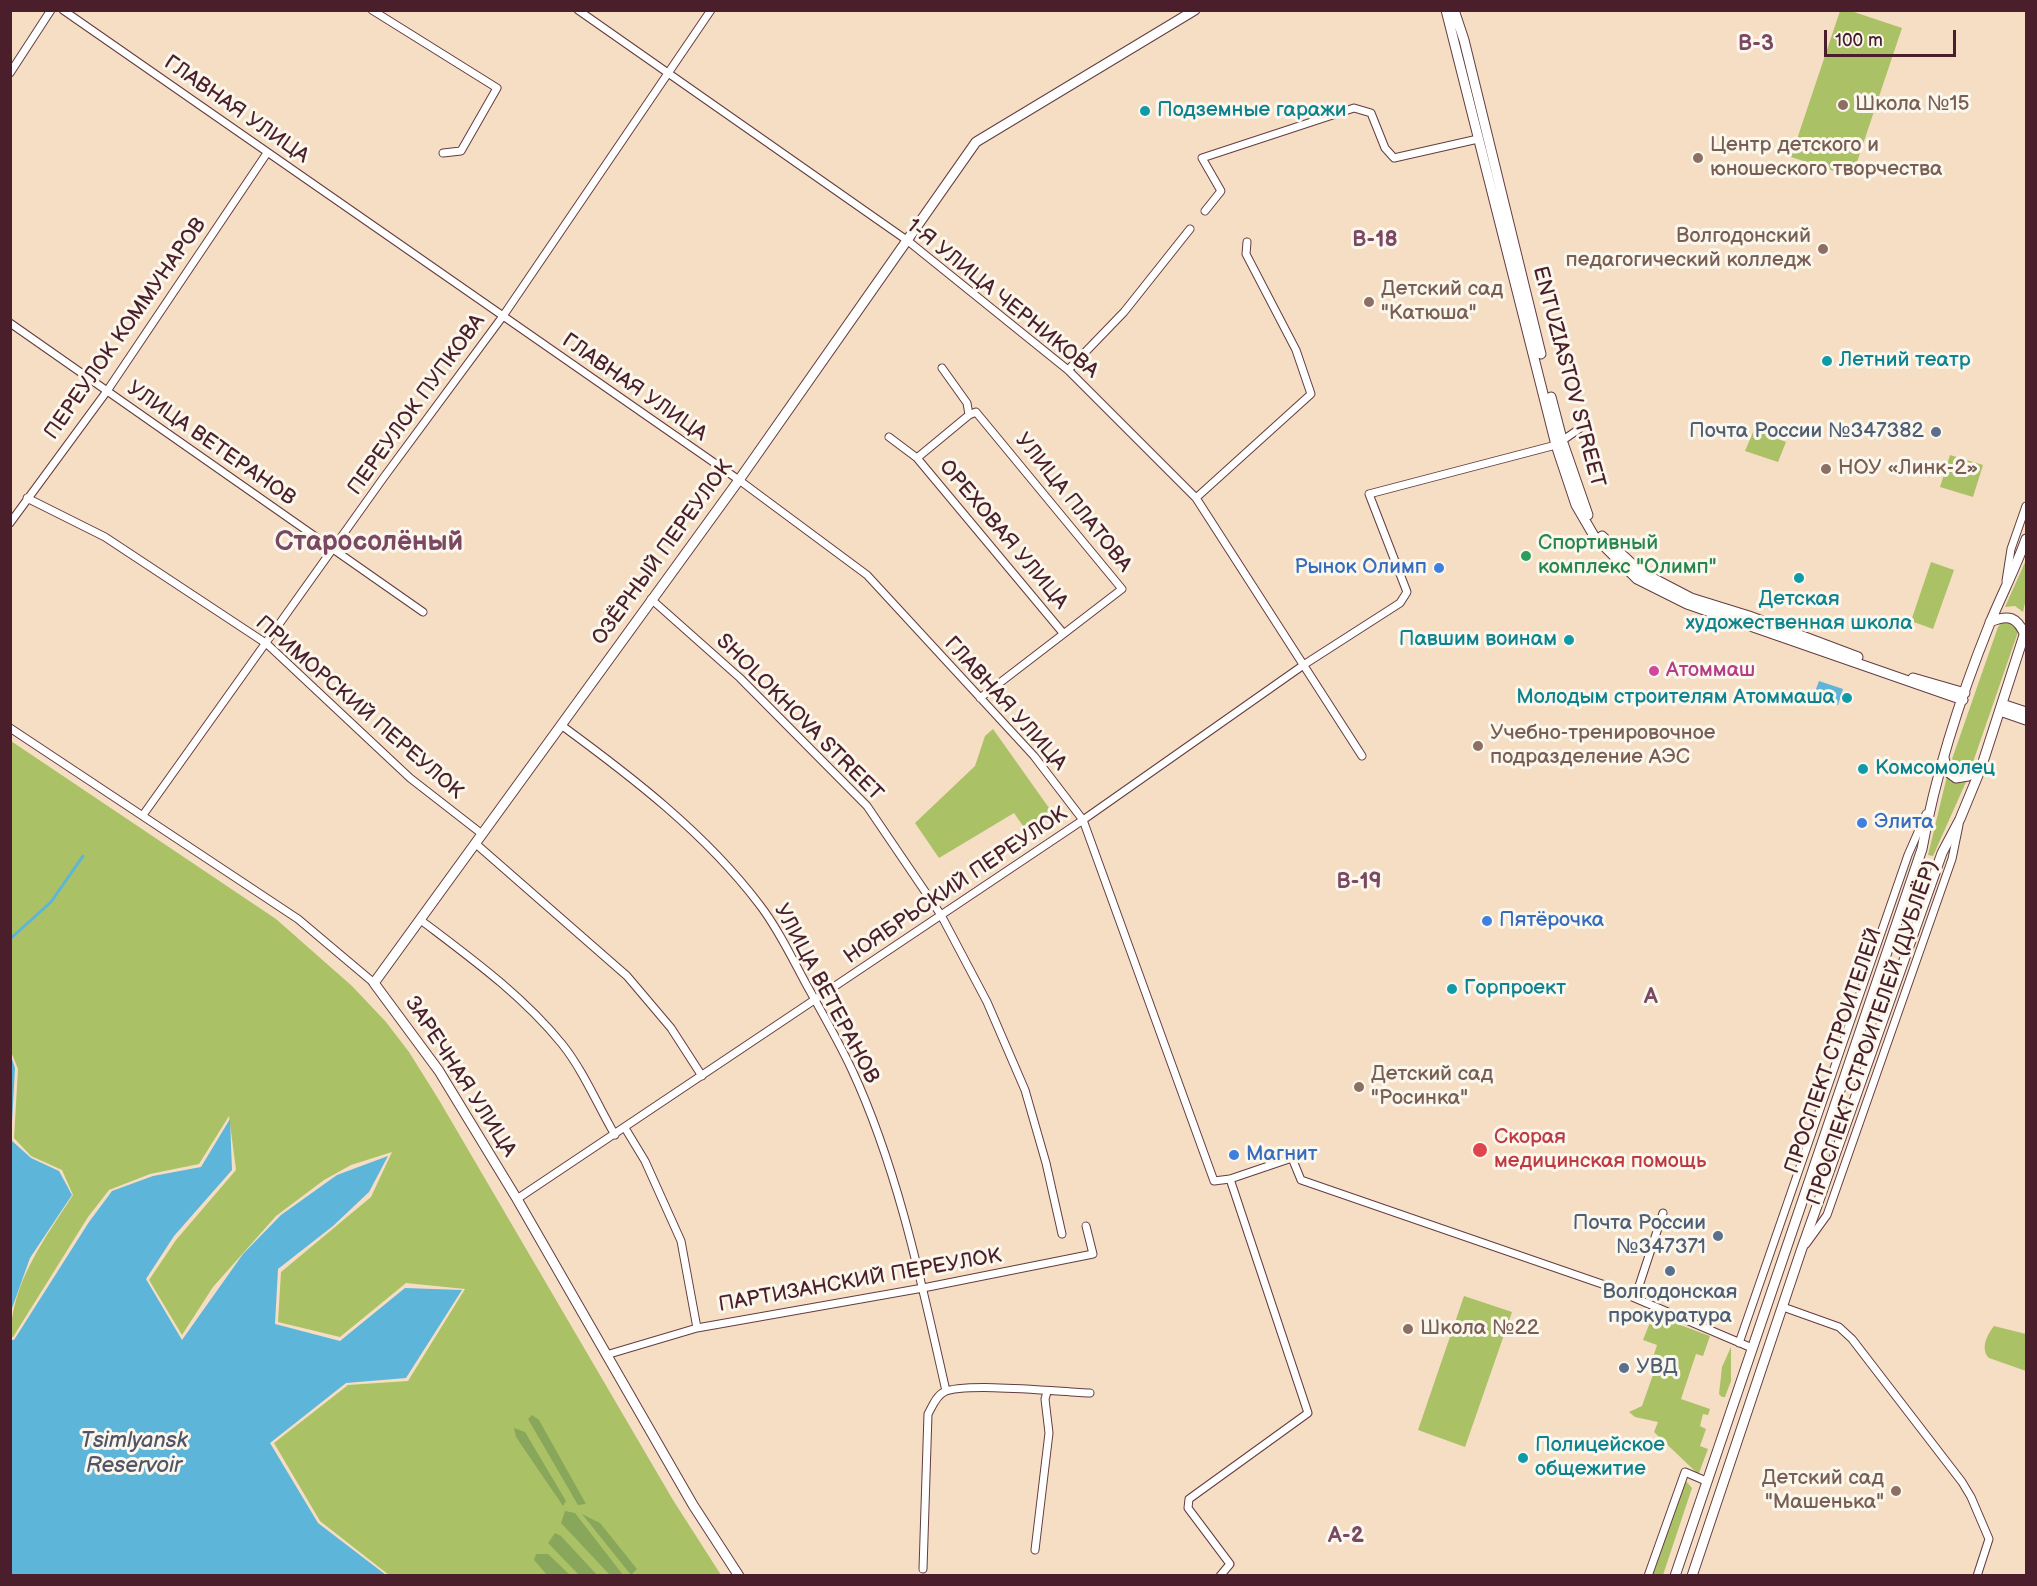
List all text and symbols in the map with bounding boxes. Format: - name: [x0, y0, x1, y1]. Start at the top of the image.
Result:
- scale bar: [1827, 18, 1959, 56]
- text: 100 m: [1835, 30, 1883, 51]
- district label: В-3: [1738, 31, 1774, 57]
- street label: ГЛАВНАЯ УЛИЦА: [159, 51, 313, 169]
- place label: Школа №15: [1855, 92, 1970, 118]
- place label: Подземные гаражи: [1157, 98, 1347, 124]
- marker: Школа №15: [1836, 98, 1850, 112]
- marker: Подземные гаражи: [1138, 104, 1152, 118]
- place label: Центр детского и юношеского творчества: [1710, 133, 1942, 183]
- marker: Центр детского и юношеского творчества: [1691, 151, 1705, 165]
- street label: ПЕРЕУЛОК КОММУНАРОВ: [40, 213, 212, 445]
- street label: 1-Я УЛИЦА ЧЕРНИКОВА: [901, 214, 1103, 384]
- place label: Волгодонский педагогический колледж: [1565, 224, 1811, 274]
- district label: В-18: [1352, 227, 1398, 253]
- marker: Волгодонский педагогический колледж: [1816, 242, 1830, 256]
- street label: ENTUZIASTOV STREET: [1526, 264, 1610, 490]
- place label: Детский сад "Катюша": [1381, 277, 1503, 327]
- marker: Детский сад "Катюша": [1362, 295, 1376, 309]
- street label: ПЕРЕУЛОК ПУПКОВА: [343, 310, 491, 500]
- street label: ГЛАВНАЯ УЛИЦА: [557, 329, 711, 447]
- place label: Летний театр: [1839, 348, 1971, 374]
- marker: Летний театр: [1820, 354, 1834, 368]
- street label: УЛИЦА ВЕТЕРАНОВ: [122, 376, 300, 512]
- place label: Почта России №347382: [1689, 419, 1924, 445]
- marker: Почта России №347382: [1929, 425, 1943, 439]
- street label: УЛИЦА ПЛАТОВА: [1009, 429, 1137, 577]
- street label: ОРЕХОВАЯ УЛИЦА: [933, 455, 1073, 615]
- street label: ОЗЁРНЫЙ ПЕРЕУЛОК: [587, 456, 739, 650]
- place label: НОУ «Линк-2»: [1838, 456, 1978, 482]
- marker: НОУ «Линк-2»: [1819, 462, 1833, 476]
- district label: Староcолёный: [275, 527, 463, 559]
- place label: Спортивный комплекс "Олимп": [1538, 531, 1717, 581]
- marker: Спортивный комплекс "Олимп": [1519, 549, 1533, 563]
- place label: Рынок Олимп: [1294, 555, 1427, 581]
- marker: Рынок Олимп: [1432, 561, 1446, 575]
- marker: Детская художественная школа: [1792, 571, 1806, 585]
- place label: Детская художественная школа: [1685, 587, 1913, 637]
- street label: ПРИМОРСКИЙ ПЕРЕУЛОК: [250, 611, 468, 805]
- place label: Павшим воинам: [1399, 627, 1557, 653]
- street label: SHOLOKHOVA STREET: [710, 629, 888, 807]
- street label: ГЛАВНАЯ УЛИЦА: [938, 632, 1072, 776]
- marker: Павшим воинам: [1562, 633, 1576, 647]
- place label: Атоммаш: [1666, 658, 1755, 684]
- marker: Атоммаш: [1647, 664, 1661, 678]
- place label: Молодым строителям Атоммаша: [1516, 685, 1835, 711]
- marker: Молодым строителям Атоммаша: [1840, 691, 1854, 705]
- place label: Учебно-тренировочное подразделение АЭС: [1490, 721, 1715, 771]
- marker: Учебно-тренировочное подразделение АЭС: [1471, 739, 1485, 753]
- place label: Комсомолец: [1875, 756, 1995, 782]
- marker: Комсомолец: [1856, 762, 1870, 776]
- street label: НОЯБРЬСКИЙ ПЕРЕУЛОК: [840, 802, 1072, 970]
- place label: Элита: [1874, 810, 1934, 836]
- marker: Элита: [1855, 816, 1869, 830]
- street label: ПРОСПЕКТ СТРОИТЕЛЕЙ (ДУБЛЁР): [1802, 857, 1944, 1209]
- district label: В-19: [1336, 869, 1382, 895]
- street label: УЛИЦА ВЕТЕРАНОВ: [768, 900, 884, 1088]
- place label: Пятёрочка: [1499, 908, 1604, 934]
- marker: Пятёрочка: [1480, 914, 1494, 928]
- street label: ПРОСПЕКТ СТРОИТЕЛЕЙ: [1780, 925, 1888, 1177]
- place label: Горпроект: [1464, 976, 1566, 1002]
- marker: Горпроект: [1445, 982, 1459, 996]
- district label: А: [1644, 984, 1658, 1010]
- street label: ЗАРЕЧНАЯ УЛИЦА: [399, 992, 521, 1162]
- place label: Детский сад "Росинка": [1371, 1062, 1493, 1112]
- marker: Детский сад "Росинка": [1352, 1080, 1366, 1094]
- place label: Скорая медицинская помощь: [1494, 1125, 1706, 1175]
- marker: Скорая медицинская помощь: [1471, 1141, 1489, 1159]
- place label: Магнит: [1246, 1142, 1318, 1168]
- marker: Магнит: [1227, 1148, 1241, 1162]
- place label: Почта России №347371: [1573, 1211, 1706, 1261]
- marker: Почта России №347371: [1711, 1229, 1725, 1243]
- street label: ПАРТИЗАНСКИЙ ПЕРЕУЛОК: [717, 1244, 1003, 1318]
- marker: Волгодонская прокуратура: [1663, 1264, 1677, 1278]
- place label: Волгодонская прокуратура: [1603, 1280, 1737, 1330]
- place label: Школа №22: [1420, 1316, 1539, 1342]
- marker: Школа №22: [1401, 1322, 1415, 1336]
- place label: УВД: [1636, 1355, 1678, 1381]
- marker: УВД: [1617, 1361, 1631, 1375]
- water label: Tsimlyansk Reservoir: [80, 1428, 188, 1480]
- place label: Полицейское общежитие: [1535, 1433, 1665, 1483]
- marker: Полицейское общежитие: [1516, 1451, 1530, 1465]
- place label: Детский сад "Машенька": [1762, 1466, 1884, 1516]
- marker: Детский сад "Машенька": [1889, 1484, 1903, 1498]
- district label: А-2: [1328, 1523, 1364, 1549]

